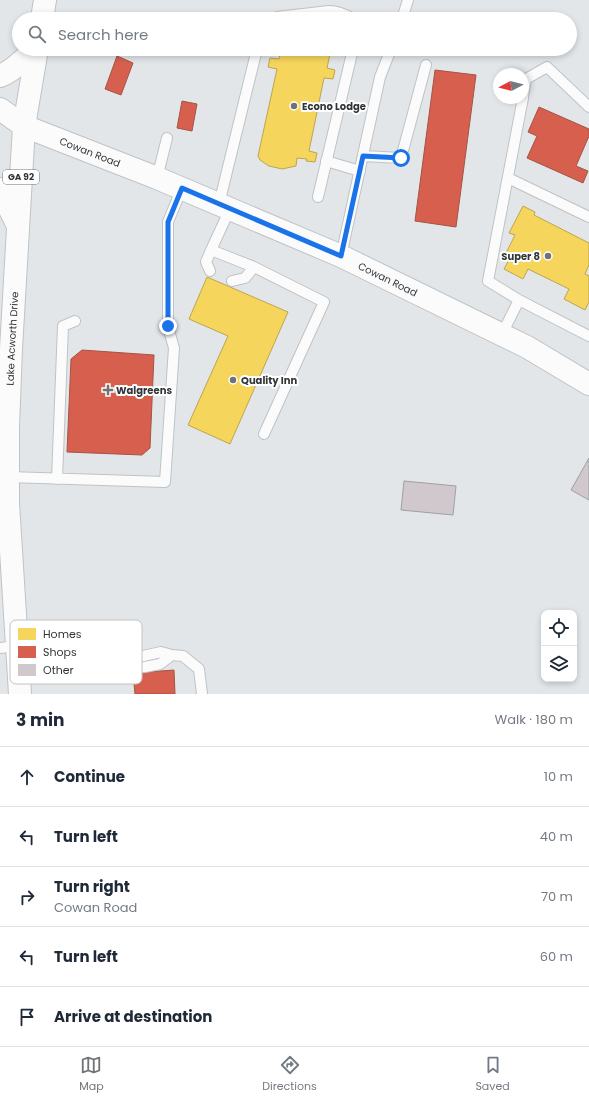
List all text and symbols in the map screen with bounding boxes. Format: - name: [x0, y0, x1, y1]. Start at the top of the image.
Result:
- search box: [12, 12, 577, 56]
- icon: search: [26, 23, 48, 45]
- text: Search here: [58, 24, 148, 45]
- north arrow: [493, 68, 529, 104]
- place label: Econo Lodge: [302, 99, 366, 114]
- marker: Econo Lodge: [289, 101, 299, 111]
- street label: Cowan Road: [57, 133, 123, 170]
- route start: [392, 149, 410, 167]
- road number: GA 92: [3, 170, 39, 184]
- place label: Super 8: [501, 249, 540, 264]
- marker: Super 8: [543, 251, 553, 261]
- street label: Cowan Road: [356, 258, 420, 300]
- street label: Lake Acworth Drive: [2, 291, 22, 386]
- route end: [159, 317, 177, 335]
- place label: Quality Inn: [241, 373, 297, 388]
- marker: Quality Inn: [228, 375, 238, 385]
- place label: Walgreens: [116, 383, 172, 398]
- marker: Walgreens: [103, 385, 113, 395]
- map controls: [541, 610, 577, 682]
- button: locate: [541, 610, 577, 646]
- legend: [10, 620, 142, 684]
- text: Homes: [43, 626, 82, 642]
- text: Shops: [43, 644, 77, 660]
- button: layers: [541, 646, 577, 682]
- text: Other: [43, 662, 74, 678]
- text: 3 min: [16, 708, 64, 732]
- text: Walk · 180 m: [495, 710, 573, 729]
- icon: ahead: [16, 766, 38, 788]
- text: Continue: [54, 766, 125, 787]
- text: 10 m: [544, 767, 573, 786]
- icon: left: [16, 826, 38, 848]
- text: Turn left: [54, 826, 118, 847]
- text: 40 m: [540, 827, 573, 846]
- text: Turn right: [54, 876, 130, 897]
- icon: right: [16, 886, 38, 908]
- text: 70 m: [541, 887, 573, 906]
- text: Cowan Road: [54, 898, 137, 917]
- icon: left: [16, 946, 38, 968]
- text: Turn left: [54, 946, 118, 967]
- text: 60 m: [540, 947, 573, 966]
- icon: arrive: [16, 1006, 38, 1028]
- text: Arrive at destination: [54, 1006, 212, 1027]
- tab: Map: [79, 1054, 104, 1095]
- tab: Directions: [262, 1054, 317, 1095]
- tab: Saved: [475, 1054, 510, 1095]

